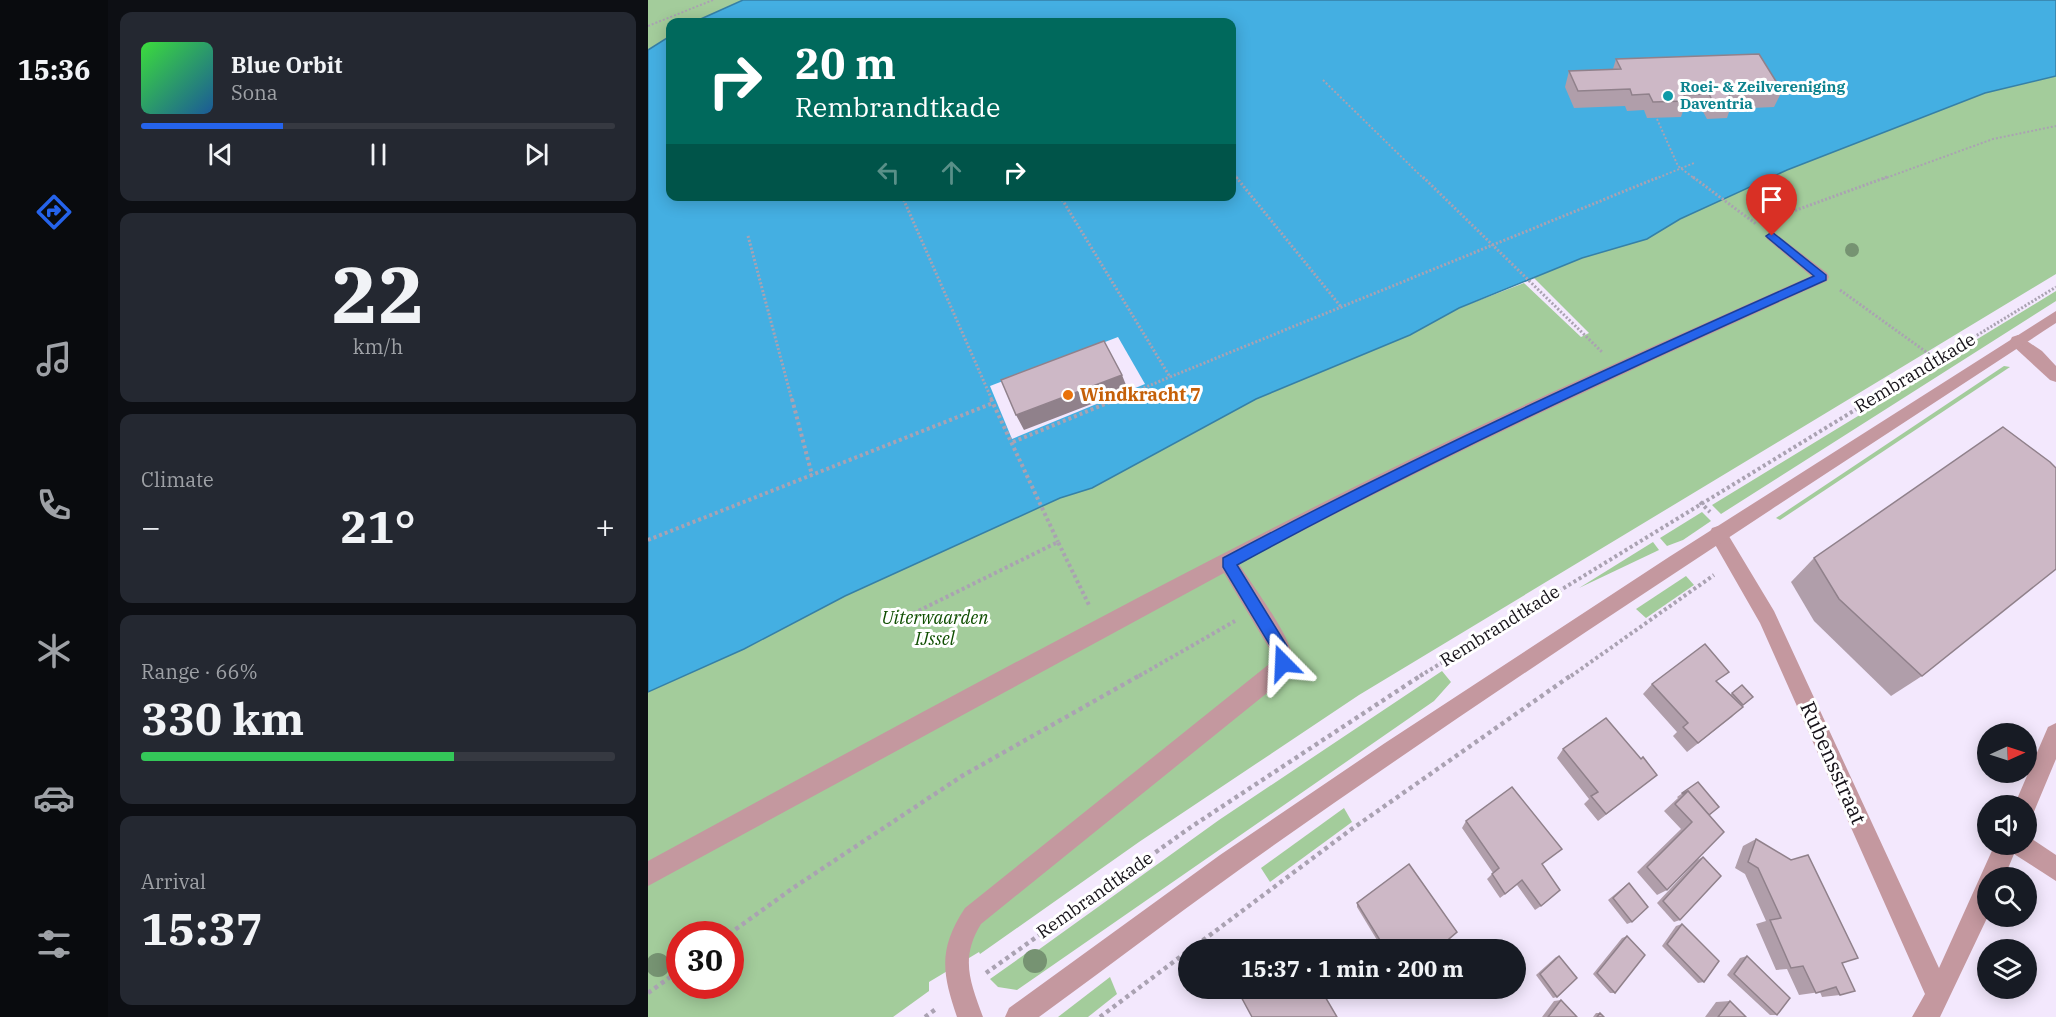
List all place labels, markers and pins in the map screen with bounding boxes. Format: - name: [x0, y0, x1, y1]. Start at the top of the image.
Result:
- place label: Roei- & Zeilvereniging Daventria: [1680, 77, 1846, 113]
- marker: Roei- & Zeilvereniging Daventria: [1661, 89, 1675, 103]
- pin: [1746, 174, 1797, 236]
- place label: Windkracht 7: [1080, 383, 1201, 406]
- marker: Windkracht 7: [1061, 388, 1075, 402]

